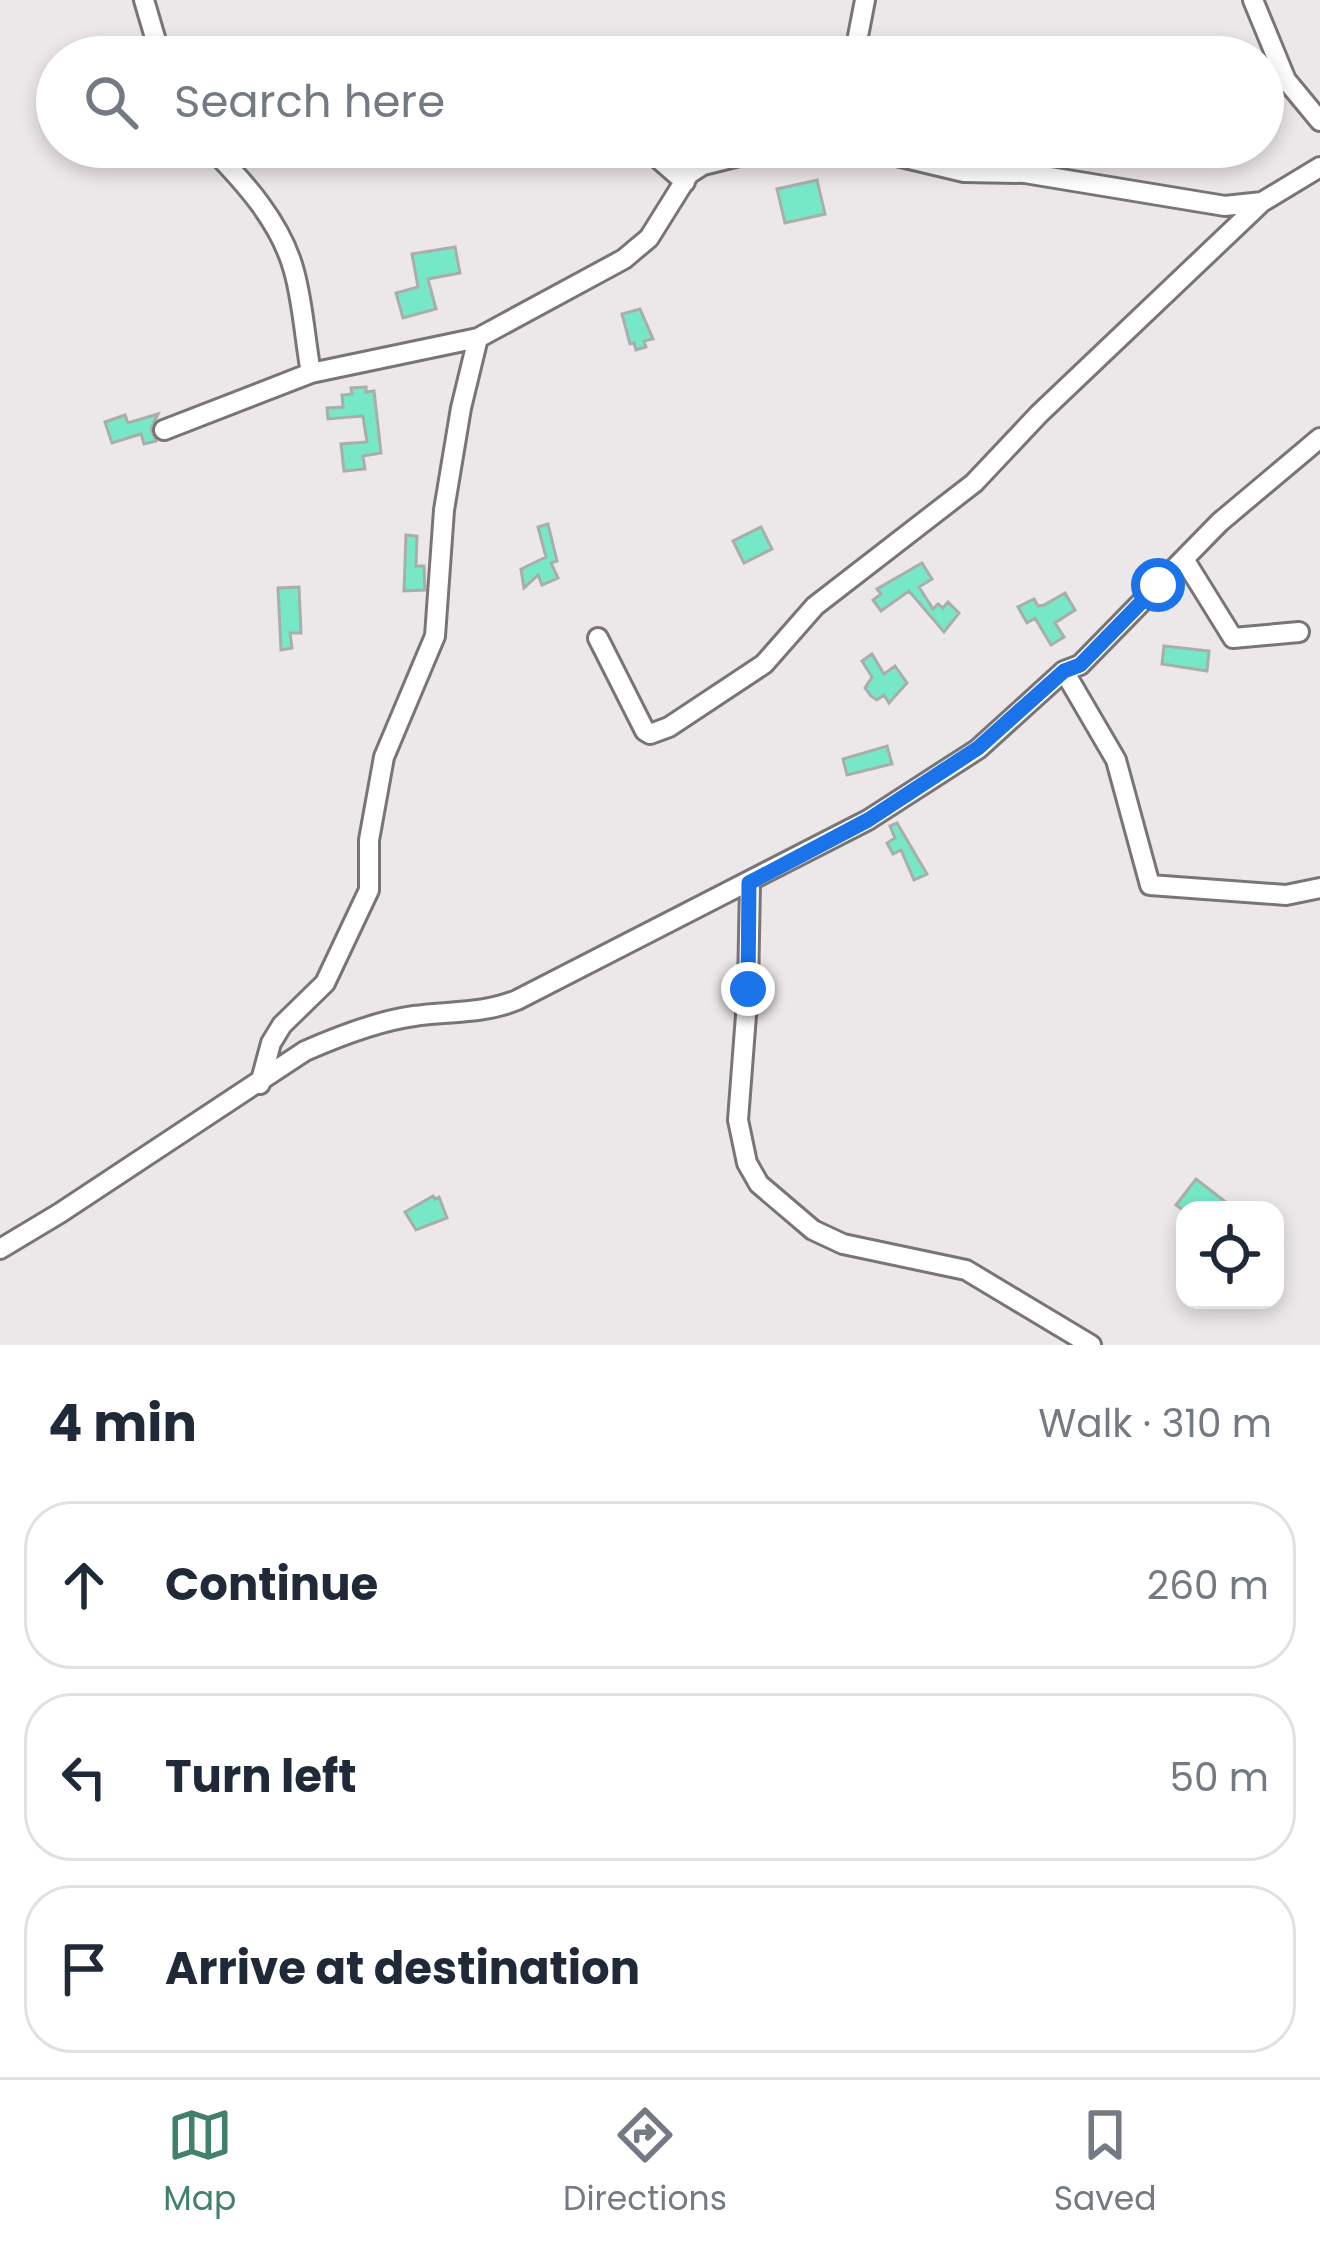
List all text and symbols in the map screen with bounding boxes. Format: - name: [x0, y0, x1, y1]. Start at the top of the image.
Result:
- search box: [36, 36, 1284, 168]
- icon: search: [78, 69, 144, 135]
- text: Search here: [174, 70, 445, 133]
- route start: [1131, 558, 1185, 612]
- route end: [721, 962, 775, 1016]
- map controls: [1176, 1201, 1284, 1309]
- button: locate: [1176, 1201, 1284, 1309]
- text: 4 min: [48, 1387, 197, 1459]
- text: Walk · 310 m: [1038, 1396, 1272, 1451]
- icon: ahead: [51, 1552, 117, 1618]
- text: Continue: [165, 1553, 378, 1616]
- text: 260 m: [1147, 1558, 1269, 1613]
- icon: left: [51, 1744, 117, 1810]
- text: Turn left: [165, 1745, 357, 1808]
- text: 50 m: [1169, 1750, 1269, 1805]
- icon: arrive: [51, 1936, 117, 2002]
- text: Arrive at destination: [165, 1937, 640, 2000]
- tab: Map: [163, 2102, 236, 2224]
- tab: Directions: [563, 2102, 727, 2224]
- tab: Saved: [1054, 2102, 1157, 2224]

